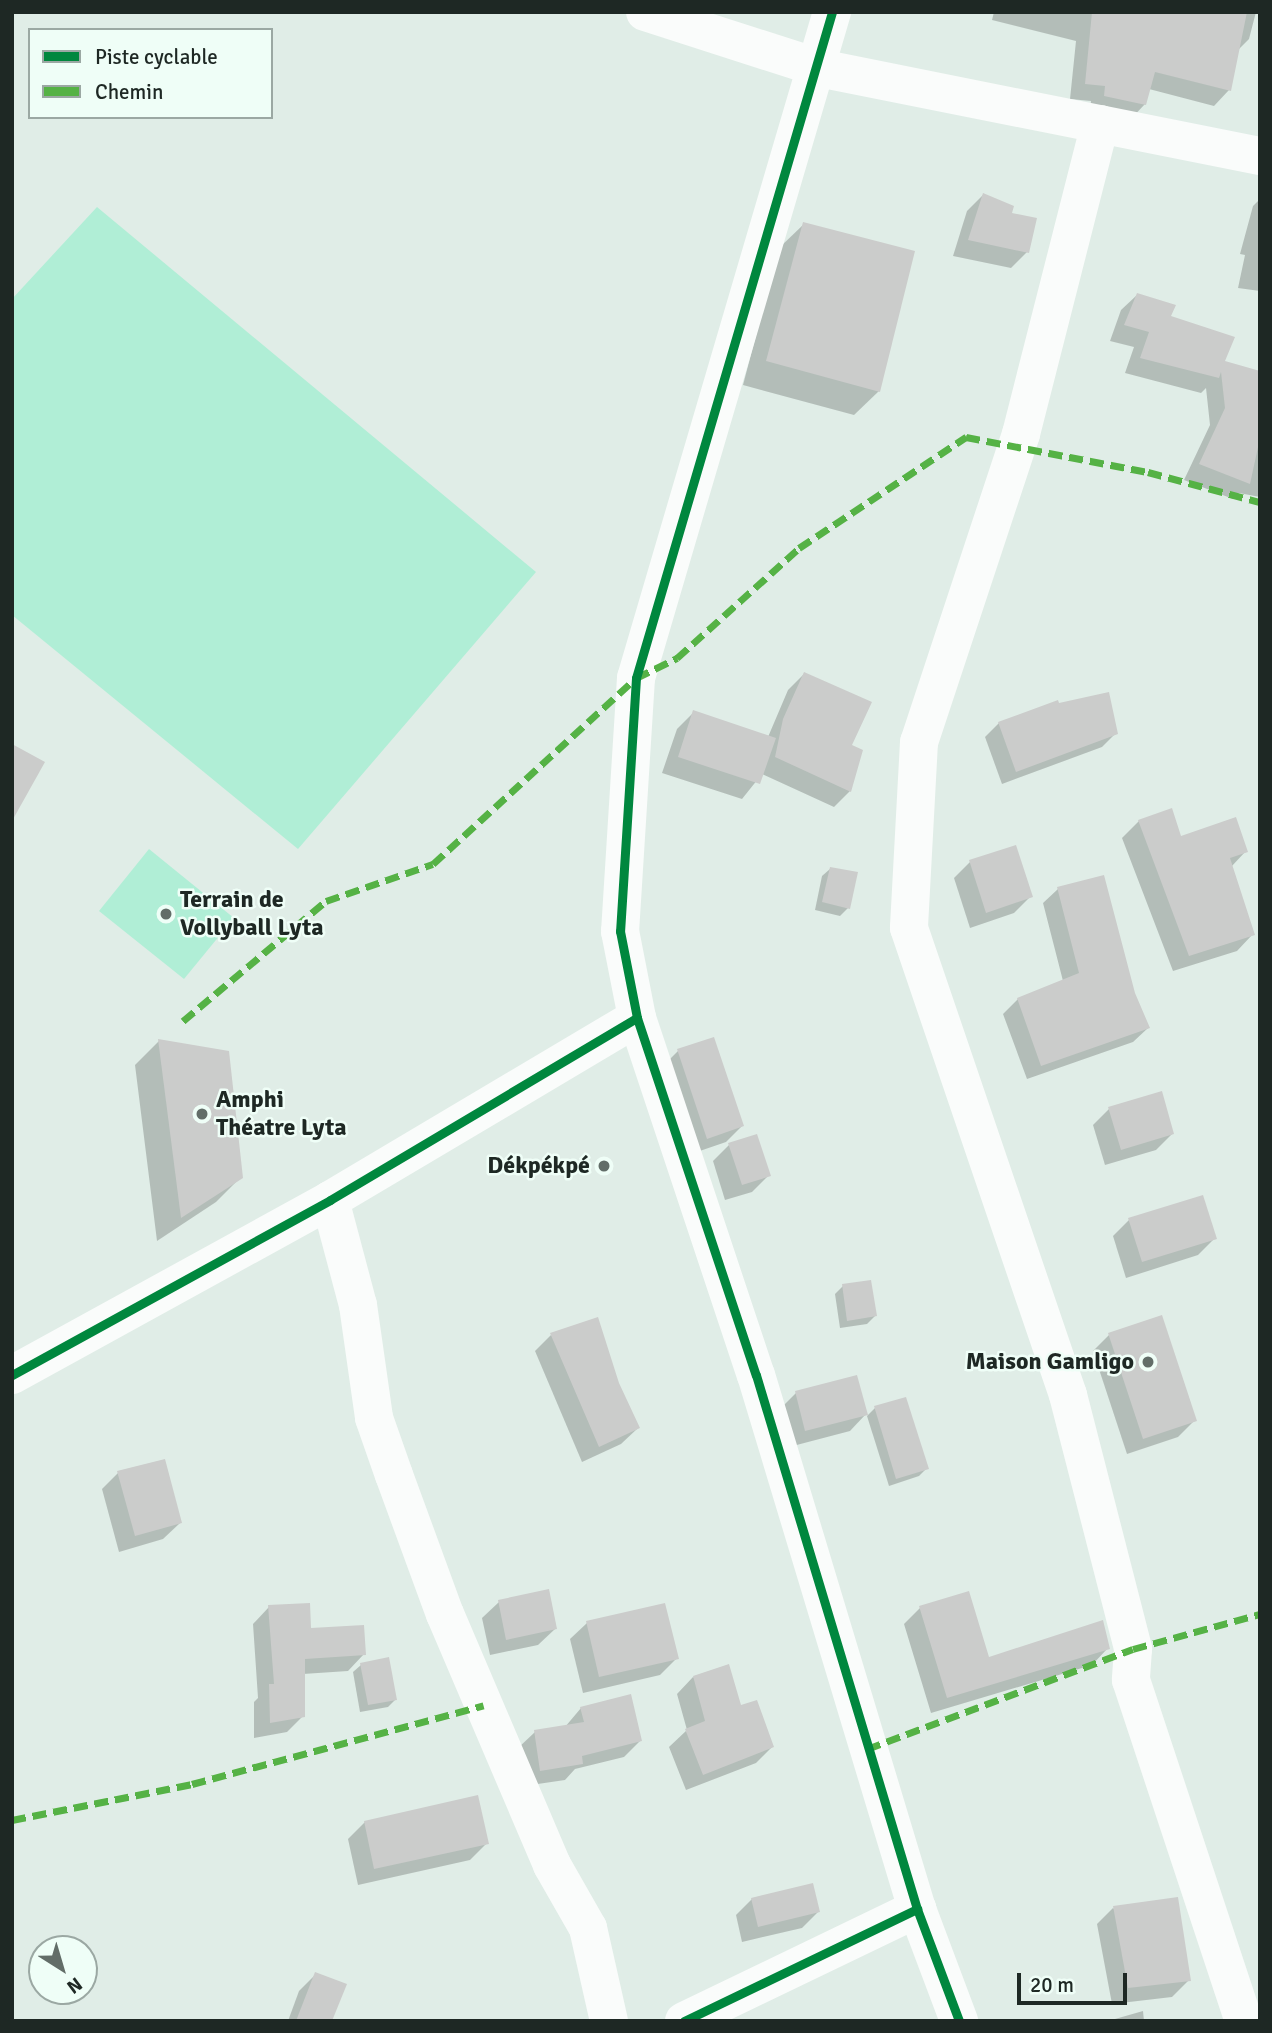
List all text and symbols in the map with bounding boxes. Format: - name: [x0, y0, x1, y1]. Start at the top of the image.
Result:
- legend: [28, 28, 273, 119]
- text: Piste cyclable: [95, 44, 218, 70]
- text: Chemin: [95, 79, 164, 105]
- place label: Terrain de Vollyball Lyta: [180, 886, 323, 942]
- marker: Terrain de Vollyball Lyta: [158, 906, 174, 922]
- place label: Amphi Théatre Lyta: [216, 1086, 347, 1142]
- marker: Amphi Théatre Lyta: [194, 1106, 210, 1122]
- place label: Dékpékpé: [487, 1152, 590, 1180]
- marker: Dékpékpé: [596, 1158, 612, 1174]
- place label: Maison Gamligo: [966, 1348, 1134, 1376]
- marker: Maison Gamligo: [1140, 1354, 1156, 1370]
- north arrow: [28, 1935, 98, 2005]
- scale bar: [1020, 1960, 1130, 2004]
- text: N: [62, 1972, 87, 1999]
- text: 20 m: [1030, 1972, 1074, 1998]

